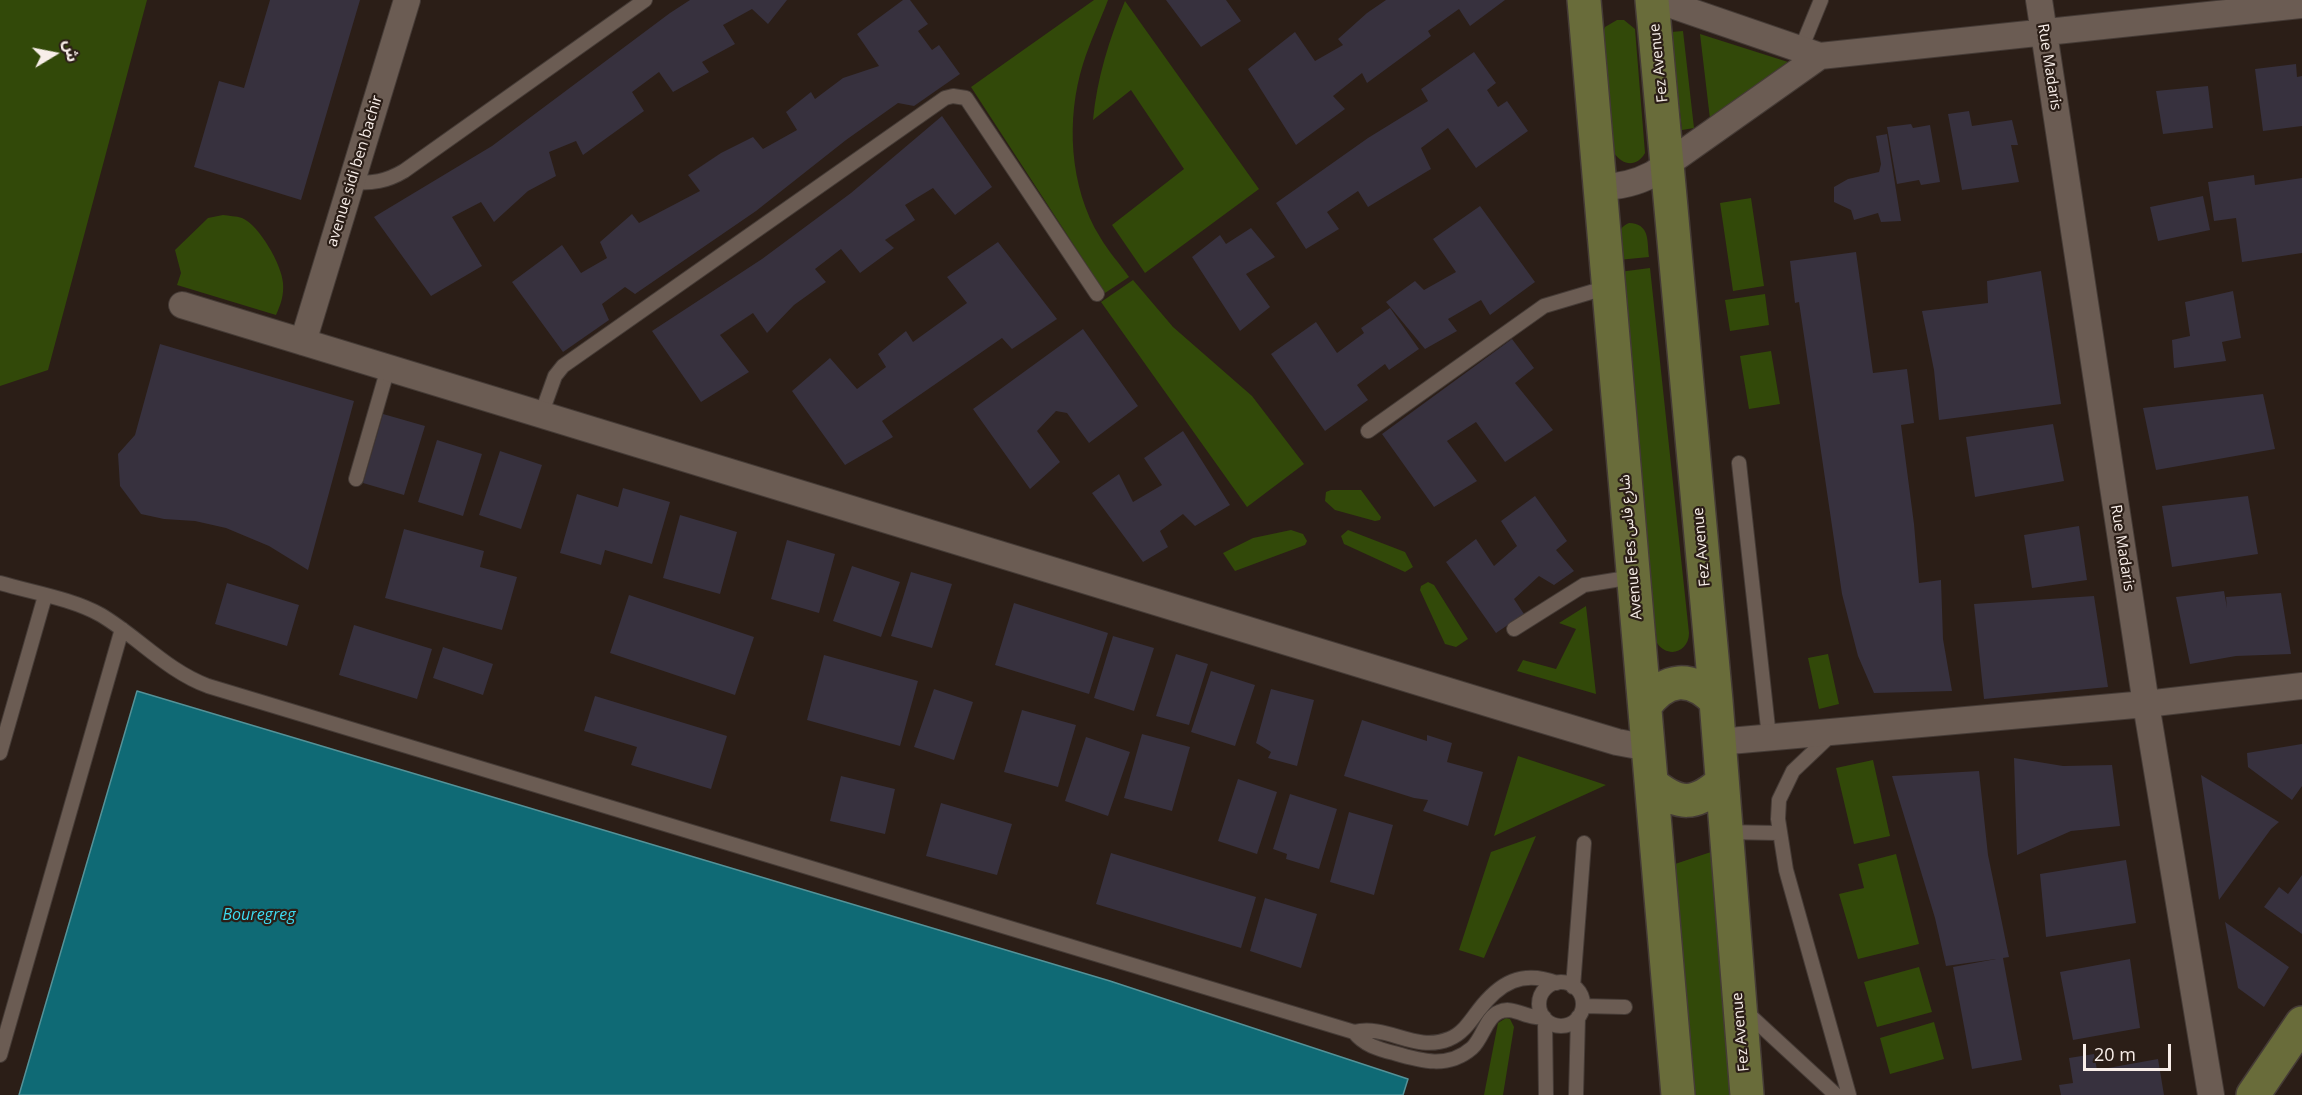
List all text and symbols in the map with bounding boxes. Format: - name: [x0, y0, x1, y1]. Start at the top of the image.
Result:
- street label: Fez Avenue: [1646, 23, 1672, 103]
- street label: Rue Madaris: [2033, 23, 2065, 111]
- north arrow: [24, 24, 84, 84]
- text: ش: [59, 38, 84, 64]
- street label: avenue sidi ben bachir: [323, 93, 387, 249]
- street label: Avenue Fes شارع فاس: [1616, 474, 1646, 620]
- street label: Rue Madaris: [2106, 504, 2138, 592]
- street label: Fez Avenue: [1690, 507, 1714, 587]
- water label: Bouregreg: [222, 905, 296, 925]
- street label: Fez Avenue: [1729, 992, 1753, 1072]
- scale bar: [2086, 1032, 2174, 1070]
- text: 20 m: [2094, 1042, 2136, 1066]

